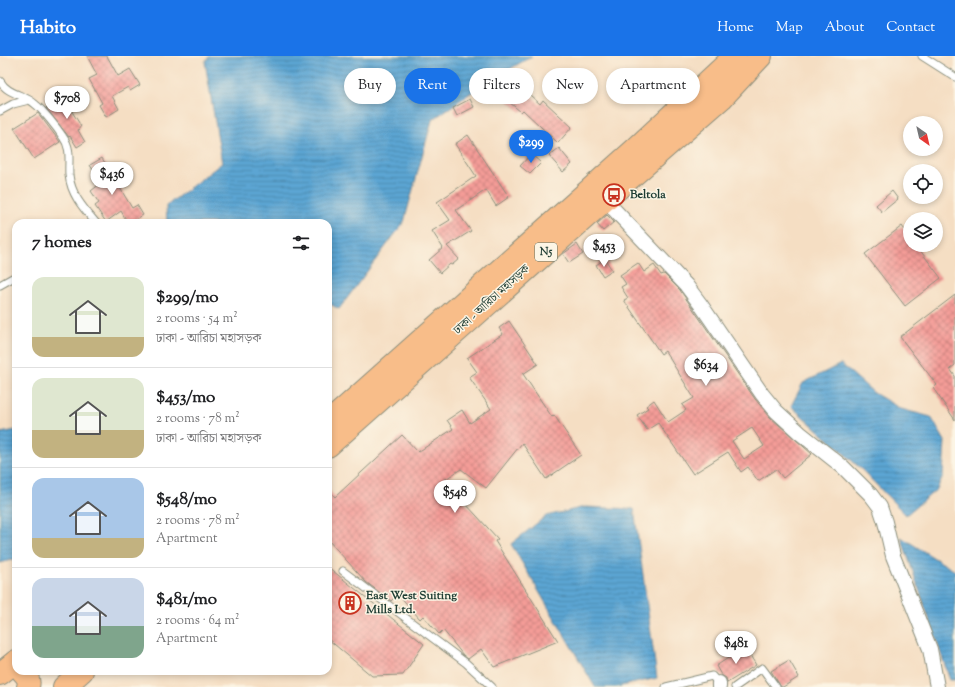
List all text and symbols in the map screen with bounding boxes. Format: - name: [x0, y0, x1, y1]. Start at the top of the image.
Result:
- text: Habito: [20, 15, 76, 42]
- text: Home: [717, 18, 754, 38]
- text: Map: [776, 18, 803, 38]
- text: About: [825, 18, 864, 38]
- text: Contact: [886, 18, 935, 38]
- chip: Buy: [344, 68, 396, 104]
- chip: Rent: [404, 68, 461, 104]
- chip: Filters: [469, 68, 534, 104]
- chip: New: [542, 68, 598, 104]
- chip: Apartment: [606, 68, 700, 104]
- pin: $708: [43, 86, 91, 120]
- text: $708: [54, 90, 80, 108]
- north arrow: [903, 116, 943, 156]
- map controls: [903, 116, 943, 252]
- pin: $299: [507, 130, 555, 164]
- text: $299: [518, 134, 544, 152]
- pin: $436: [88, 162, 136, 196]
- button: locate: [903, 164, 943, 204]
- text: $436: [99, 166, 125, 184]
- bus stop icon: Beltola: [601, 182, 627, 208]
- place label: Beltola: [629, 186, 666, 204]
- button: layers: [903, 212, 943, 252]
- text: 7 homes: [32, 231, 92, 255]
- icon: filters: [290, 232, 312, 254]
- pin: $453: [580, 234, 628, 268]
- text: $453: [592, 238, 616, 256]
- road number: N5: [535, 243, 557, 261]
- street label: ঢাকা - আরিচা মহাসড়ক: [449, 260, 535, 340]
- text: $299/mo: [156, 286, 219, 310]
- icon: home: [64, 293, 112, 341]
- text: 2 rooms · 54 m²: [156, 310, 238, 328]
- text: ঢাকা - আরিচা মহাসড়ক: [156, 330, 261, 348]
- pin: $634: [682, 353, 730, 387]
- text: $634: [693, 357, 719, 375]
- text: $453/mo: [156, 386, 215, 410]
- icon: home: [64, 394, 112, 442]
- text: 2 rooms · 78 m²: [156, 410, 240, 428]
- text: ঢাকা - আরিচা মহাসড়ক: [156, 430, 261, 448]
- pin: $548: [431, 480, 479, 514]
- text: $548: [443, 484, 467, 502]
- text: $548/mo: [156, 488, 217, 512]
- icon: home: [64, 494, 112, 542]
- text: 2 rooms · 78 m²: [156, 512, 240, 530]
- text: Apartment: [156, 530, 217, 548]
- place label: East West Suiting Mills Ltd.: [365, 587, 457, 619]
- text: $481/mo: [156, 588, 217, 612]
- building icon: East West Suiting Mills Ltd.: [337, 590, 363, 616]
- icon: home: [64, 594, 112, 642]
- text: 2 rooms · 64 m²: [156, 612, 239, 630]
- text: Apartment: [156, 630, 217, 648]
- pin: $481: [712, 631, 760, 665]
- text: $481: [724, 635, 748, 653]

